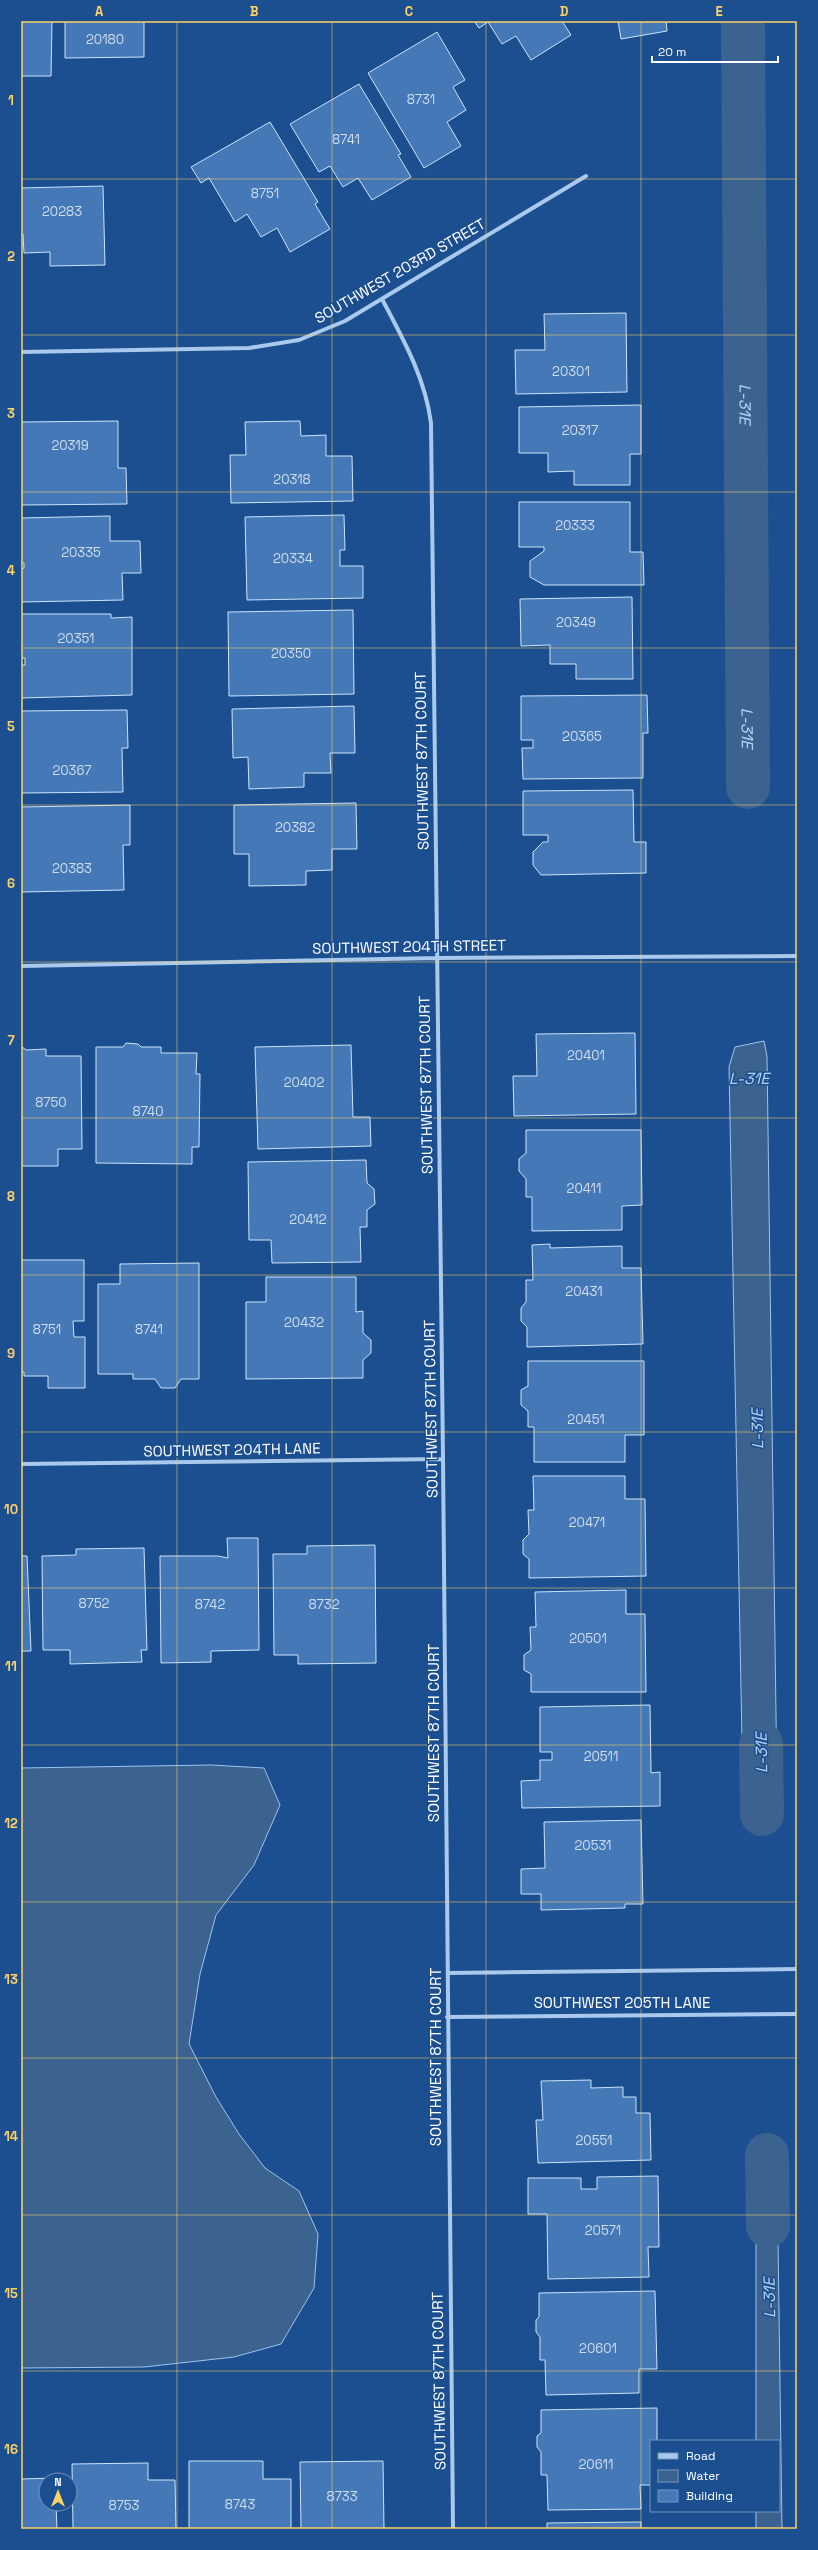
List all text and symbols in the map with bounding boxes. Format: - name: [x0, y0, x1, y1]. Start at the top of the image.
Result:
- text: A: [95, 3, 104, 20]
- text: B: [250, 3, 259, 20]
- text: C: [405, 3, 413, 20]
- text: D: [560, 3, 569, 20]
- text: E: [715, 3, 723, 20]
- house number: 20180: [86, 31, 124, 48]
- scale bar: [652, 38, 778, 64]
- text: 20 m: [658, 44, 686, 60]
- house number: 8731: [407, 91, 435, 108]
- text: 1: [8, 92, 14, 109]
- house number: 8741: [332, 131, 360, 148]
- house number: 8751: [251, 185, 279, 202]
- house number: 20283: [42, 203, 82, 220]
- street label: SOUTHWEST 203RD STREET: [311, 214, 489, 327]
- text: 2: [7, 248, 15, 265]
- house number: 20301: [552, 363, 590, 380]
- water label: L-31E: [734, 384, 756, 426]
- text: 3: [7, 405, 15, 422]
- house number: 20317: [562, 422, 598, 439]
- house number: 20319: [51, 437, 89, 454]
- house number: 20318: [273, 471, 311, 488]
- house number: 20333: [555, 517, 595, 534]
- house number: 20335: [61, 544, 101, 561]
- house number: 20334: [273, 550, 313, 567]
- text: 4: [7, 562, 15, 579]
- house number: 20349: [556, 614, 596, 631]
- house number: 20351: [57, 630, 95, 647]
- house number: 20350: [271, 645, 311, 662]
- street label: SOUTHWEST 87TH COURT: [410, 671, 433, 850]
- water label: L-31E: [736, 708, 758, 750]
- text: 5: [7, 718, 15, 735]
- house number: 20365: [562, 728, 602, 745]
- house number: 20367: [52, 762, 92, 779]
- house number: 20382: [275, 819, 315, 836]
- house number: 20383: [52, 860, 92, 877]
- text: 6: [7, 875, 15, 892]
- street label: SOUTHWEST 204TH STREET: [312, 935, 506, 958]
- street label: SOUTHWEST 87TH COURT: [414, 995, 437, 1174]
- text: 7: [7, 1032, 15, 1049]
- house number: 20401: [567, 1047, 605, 1064]
- water label: L-31E: [729, 1068, 771, 1089]
- house number: 20402: [284, 1074, 324, 1091]
- house number: 8750: [35, 1094, 67, 1111]
- house number: 8740: [133, 1103, 163, 1120]
- house number: 20411: [567, 1180, 601, 1197]
- text: 8: [7, 1188, 15, 1205]
- house number: 20412: [289, 1211, 327, 1228]
- house number: 20431: [565, 1283, 603, 1300]
- house number: 20432: [284, 1314, 324, 1331]
- street label: SOUTHWEST 87TH COURT: [419, 1319, 442, 1498]
- house number: 8751: [33, 1321, 61, 1338]
- house number: 8741: [135, 1321, 163, 1338]
- text: 9: [7, 1345, 15, 1362]
- water label: L-31E: [747, 1407, 768, 1449]
- house number: 20451: [567, 1411, 605, 1428]
- street label: SOUTHWEST 204TH LANE: [143, 1438, 321, 1461]
- text: 10: [4, 1501, 18, 1518]
- house number: 20471: [569, 1514, 605, 1531]
- house number: 8752: [79, 1595, 110, 1612]
- house number: 8742: [195, 1596, 225, 1613]
- house number: 8732: [309, 1596, 340, 1613]
- house number: 20501: [569, 1630, 607, 1647]
- street label: SOUTHWEST 87TH COURT: [424, 1644, 443, 1822]
- text: 11: [5, 1658, 17, 1675]
- water label: L-31E: [751, 1731, 772, 1773]
- house number: 20511: [584, 1748, 618, 1765]
- text: 12: [4, 1815, 18, 1832]
- house number: 20531: [574, 1837, 612, 1854]
- street label: SOUTHWEST 87TH COURT: [426, 1968, 445, 2146]
- text: 13: [4, 1971, 18, 1988]
- street label: SOUTHWEST 205TH LANE: [534, 1993, 710, 2012]
- text: 14: [4, 2128, 18, 2145]
- house number: 20551: [576, 2132, 613, 2149]
- house number: 20571: [585, 2222, 621, 2239]
- water label: L-31E: [759, 2276, 780, 2318]
- text: 15: [4, 2285, 18, 2302]
- street label: SOUTHWEST 87TH COURT: [427, 2291, 450, 2470]
- house number: 20601: [579, 2340, 617, 2357]
- legend: [650, 2440, 780, 2512]
- text: 16: [4, 2441, 18, 2458]
- text: Road: [686, 2448, 715, 2464]
- house number: 20611: [579, 2456, 613, 2473]
- text: Water: [686, 2468, 720, 2484]
- north arrow: [38, 2472, 78, 2512]
- text: N: [54, 2475, 62, 2489]
- house number: 8733: [327, 2488, 358, 2505]
- text: Building: [686, 2488, 733, 2504]
- house number: 8743: [225, 2496, 255, 2513]
- house number: 8753: [109, 2497, 140, 2514]

